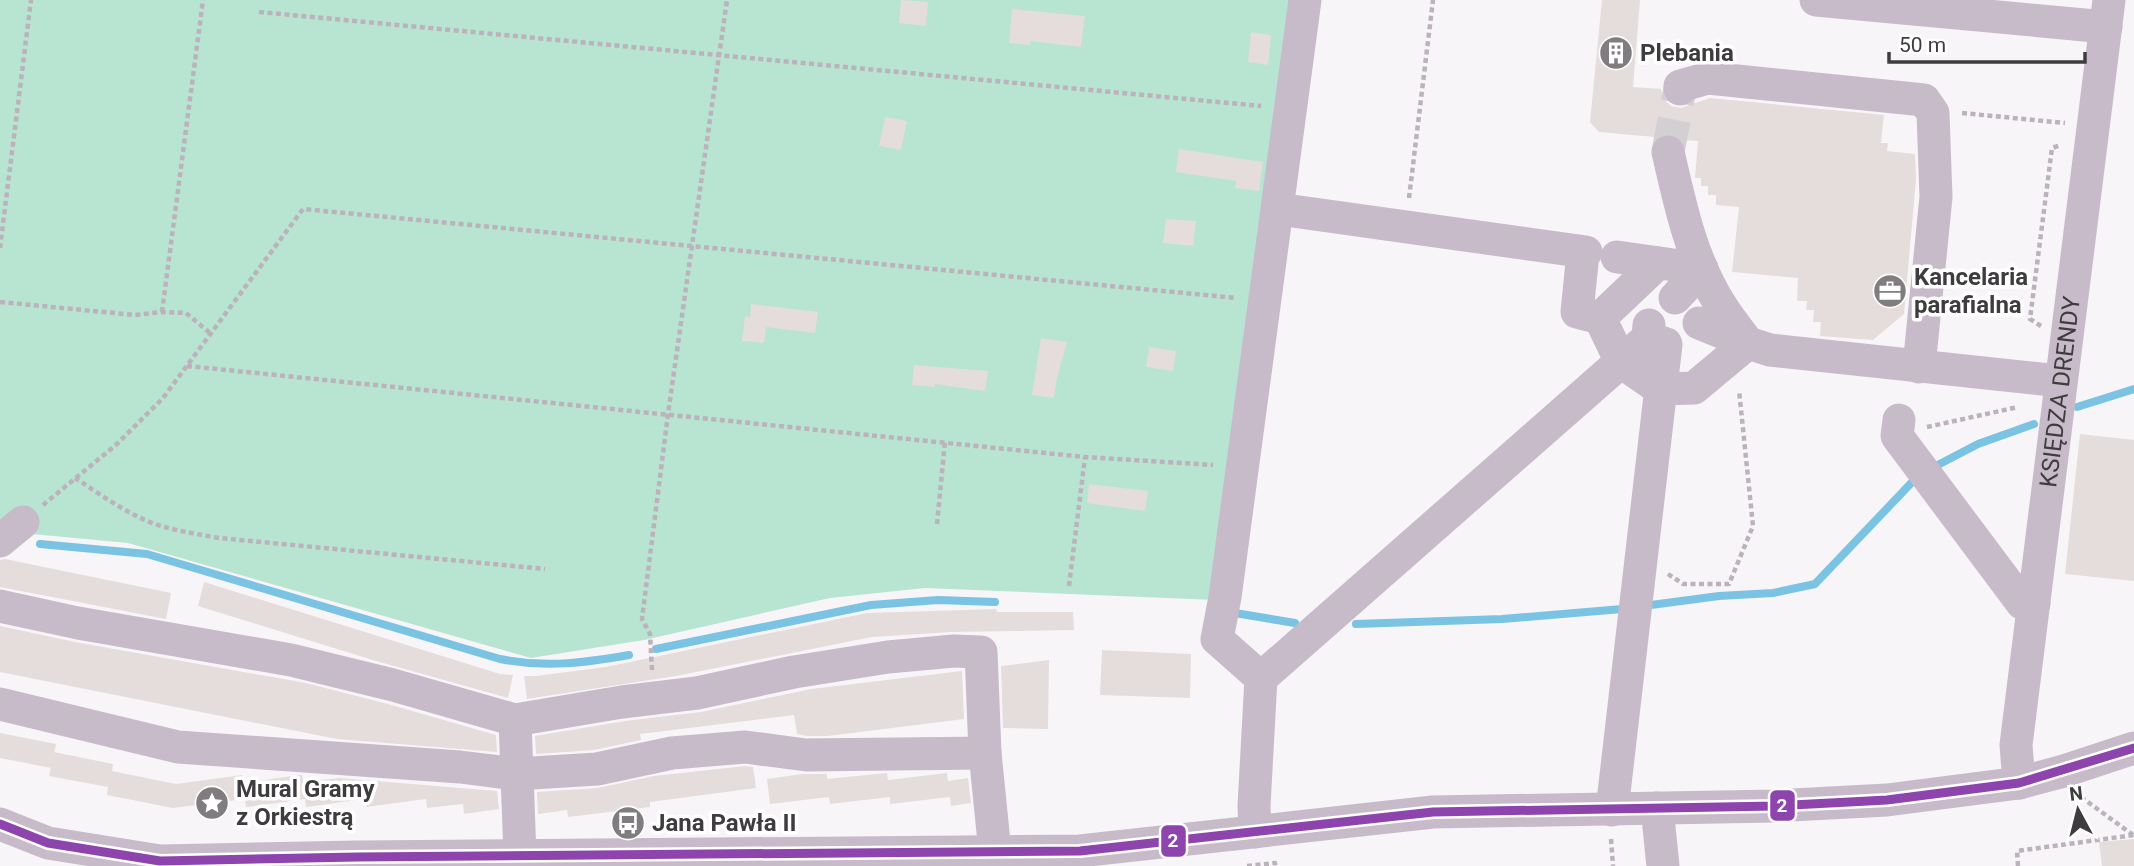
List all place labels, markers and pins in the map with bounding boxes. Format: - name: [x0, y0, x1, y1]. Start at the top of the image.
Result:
- building icon: Plebania: [1597, 34, 1635, 72]
- place label: Plebania: [1640, 39, 1734, 67]
- place label: Kancelaria parafialna: [1914, 263, 2028, 319]
- office icon: Kancelaria parafialna: [1871, 272, 1909, 310]
- place label: Mural Gramy z Orkiestrą: [236, 775, 375, 831]
- place icon: Mural Gramy z Orkiestrą: [193, 784, 231, 822]
- bus stop icon: Jana Pawła II: [609, 804, 647, 842]
- place label: Jana Pawła II: [652, 809, 797, 837]

